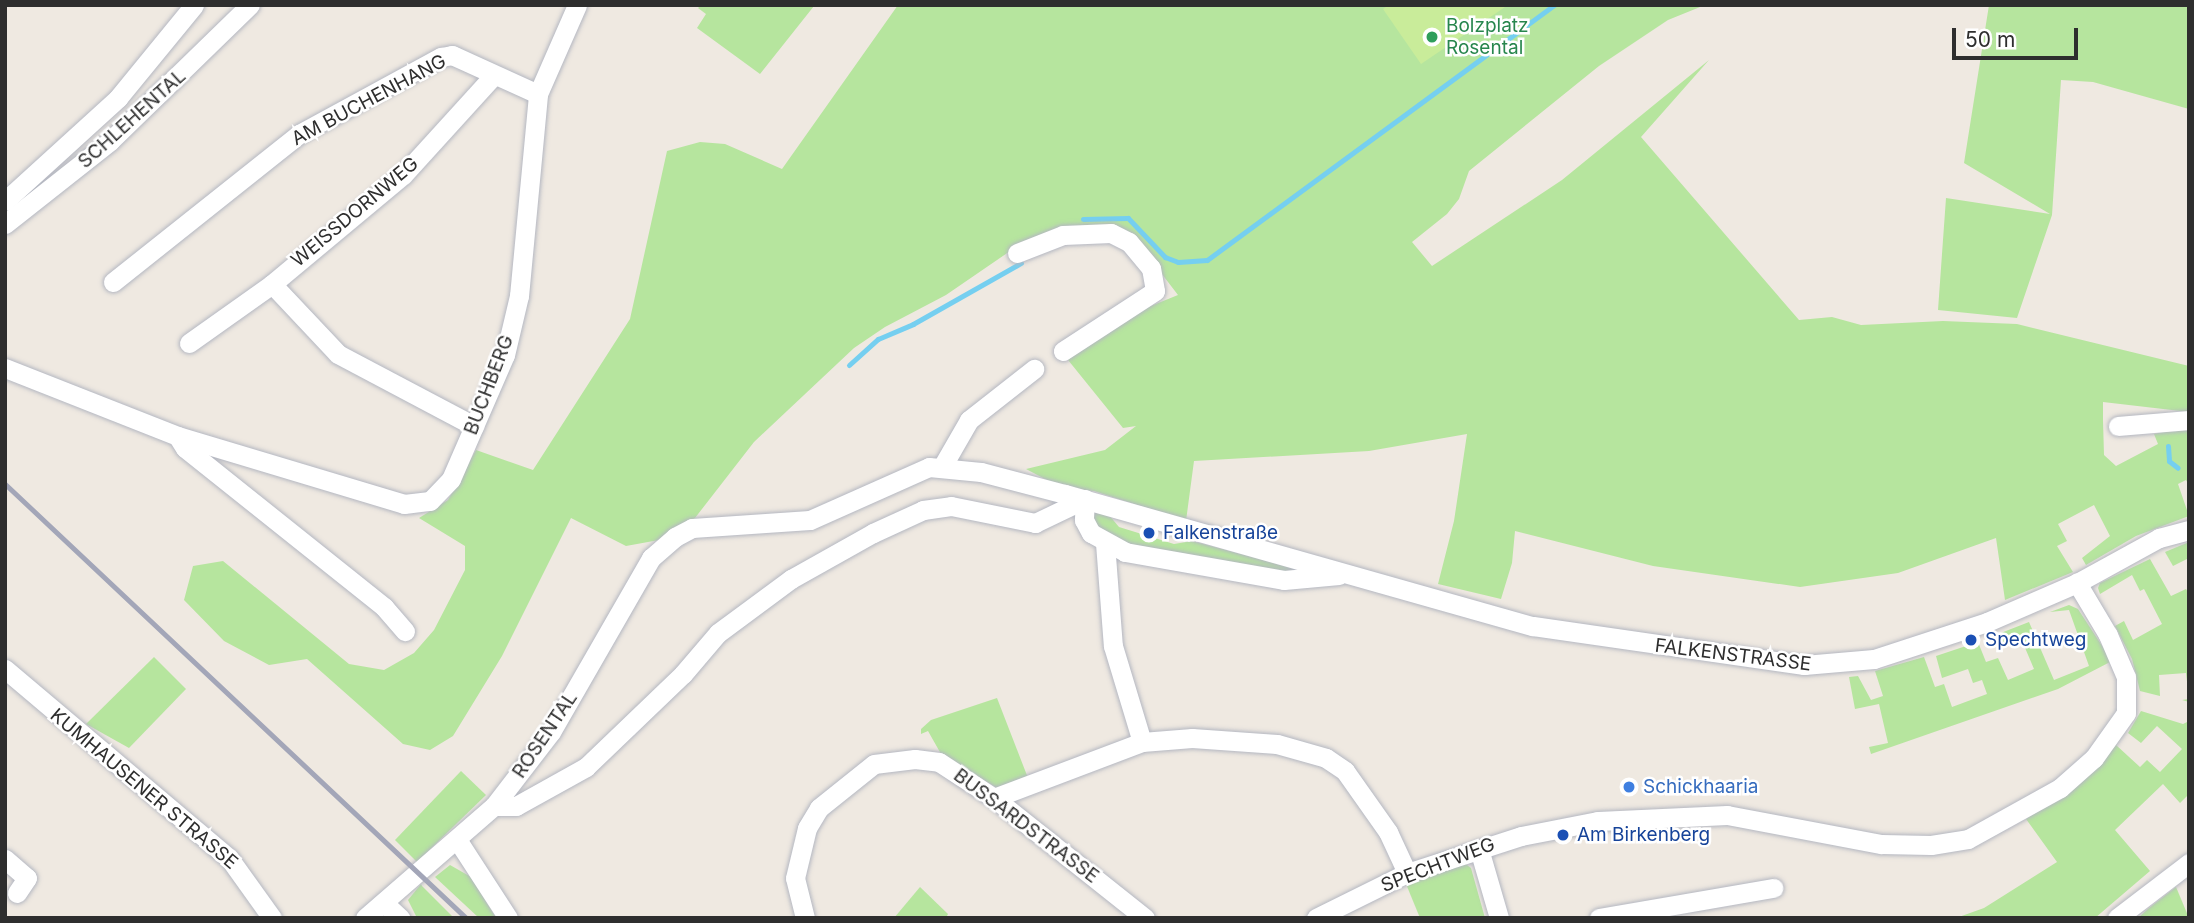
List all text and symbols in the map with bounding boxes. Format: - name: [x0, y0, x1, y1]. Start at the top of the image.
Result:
- scale bar: [1956, 14, 2082, 58]
- place label: Bolzplatz Rosental: [1446, 15, 1529, 59]
- text: 50 m: [1965, 27, 2015, 52]
- marker: Bolzplatz Rosental: [1424, 29, 1440, 45]
- street label: AM BUCHENHANG: [288, 50, 450, 150]
- street label: SCHLEHENTAL: [74, 65, 190, 173]
- street label: WEISSDORNWEG: [287, 152, 423, 272]
- street label: BUCHBERG: [460, 332, 518, 438]
- place label: Falkenstraße: [1163, 522, 1278, 544]
- marker: Falkenstraße: [1141, 525, 1157, 541]
- place label: Spechtweg: [1985, 629, 2086, 651]
- marker: Spechtweg: [1963, 632, 1979, 648]
- street label: FALKENSTRASSE: [1653, 634, 1813, 676]
- street label: ROSENTAL: [508, 688, 582, 782]
- street label: KUMHAUSENER STRASSE: [46, 704, 242, 874]
- street label: BUSSARDSTRASSE: [949, 764, 1103, 888]
- place label: Schickhaaria: [1643, 776, 1758, 798]
- marker: Schickhaaria: [1621, 779, 1637, 795]
- place label: Am Birkenberg: [1577, 824, 1710, 846]
- marker: Am Birkenberg: [1555, 827, 1571, 843]
- street label: SPECHTWEG: [1378, 833, 1498, 897]

